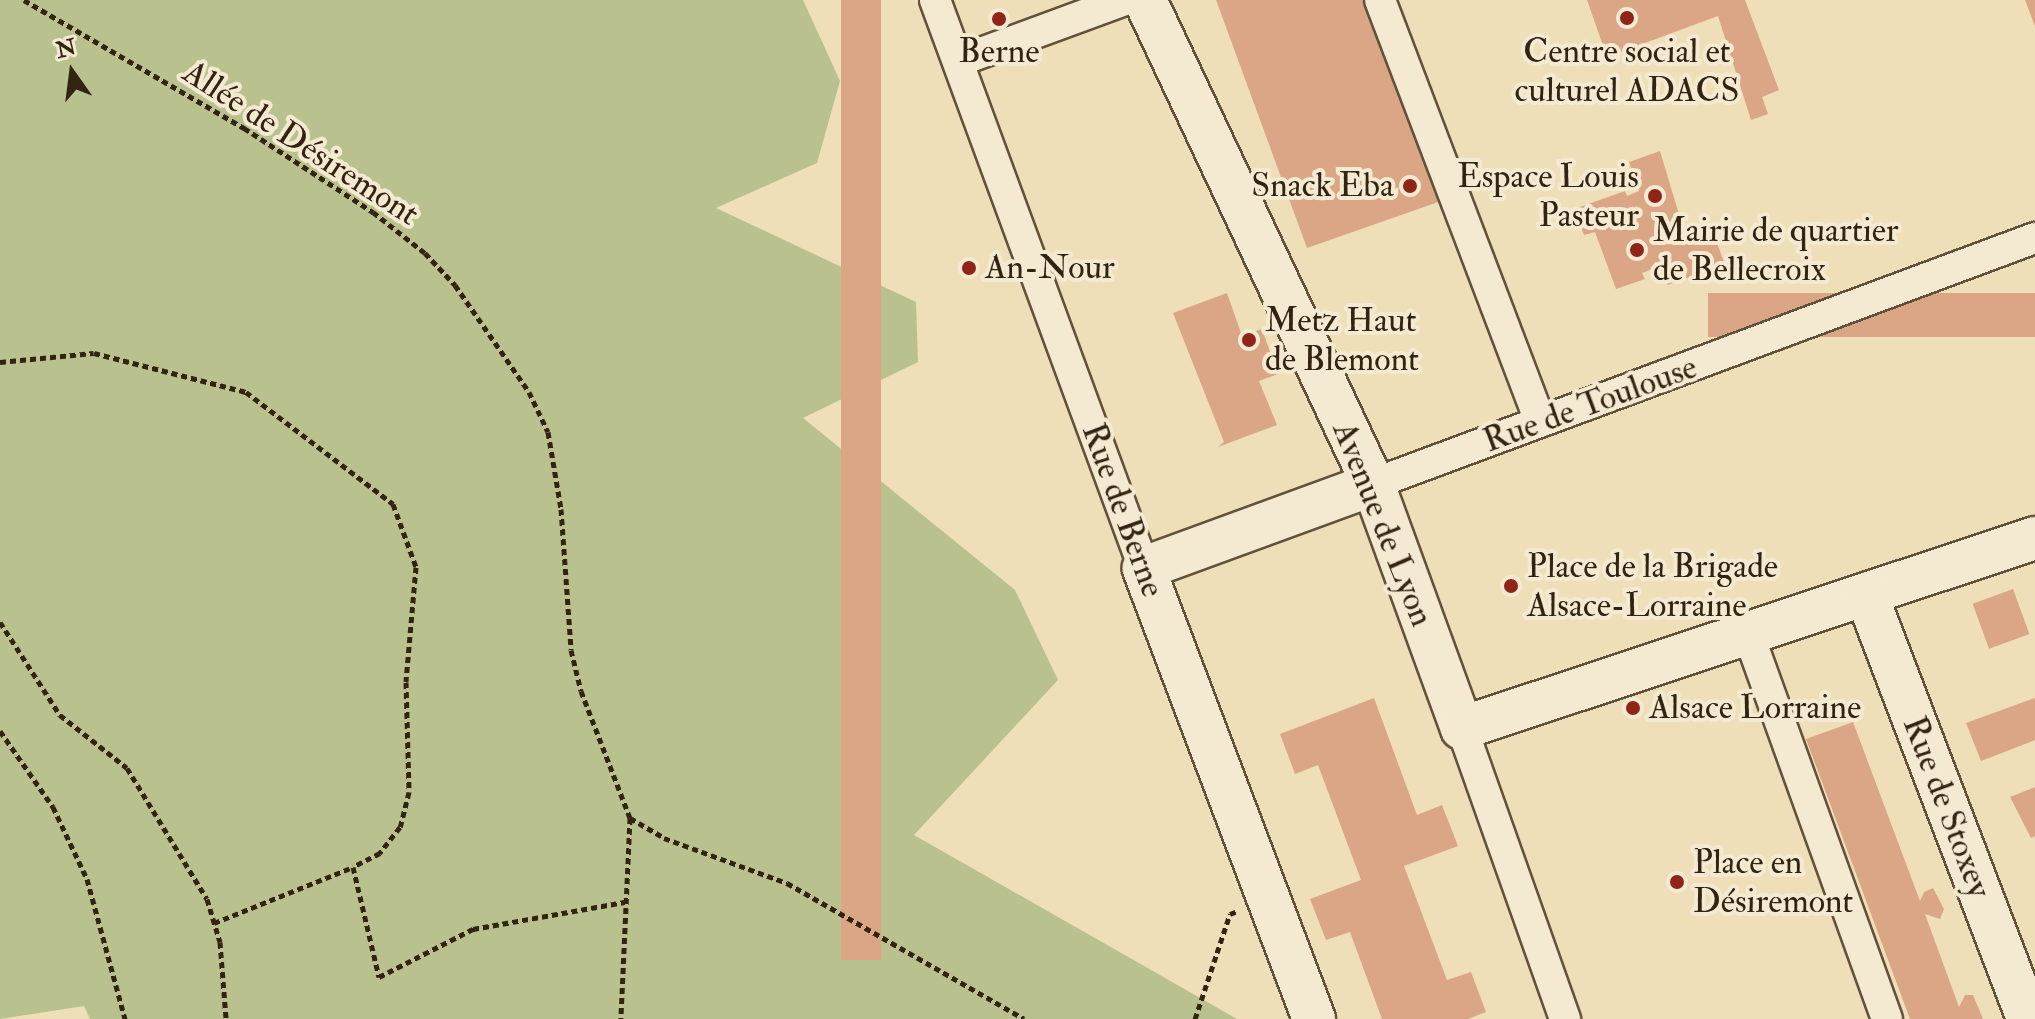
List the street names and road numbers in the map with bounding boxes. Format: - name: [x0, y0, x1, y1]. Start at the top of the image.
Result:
- street label: Allée de Désiremont: [175, 52, 427, 234]
- street label: Rue de Toulouse: [1478, 346, 1702, 462]
- street label: Avenue de Lyon: [1323, 416, 1443, 632]
- street label: Rue de Berne: [1073, 418, 1173, 602]
- street label: Rue de Stoxey: [1894, 711, 2000, 903]

